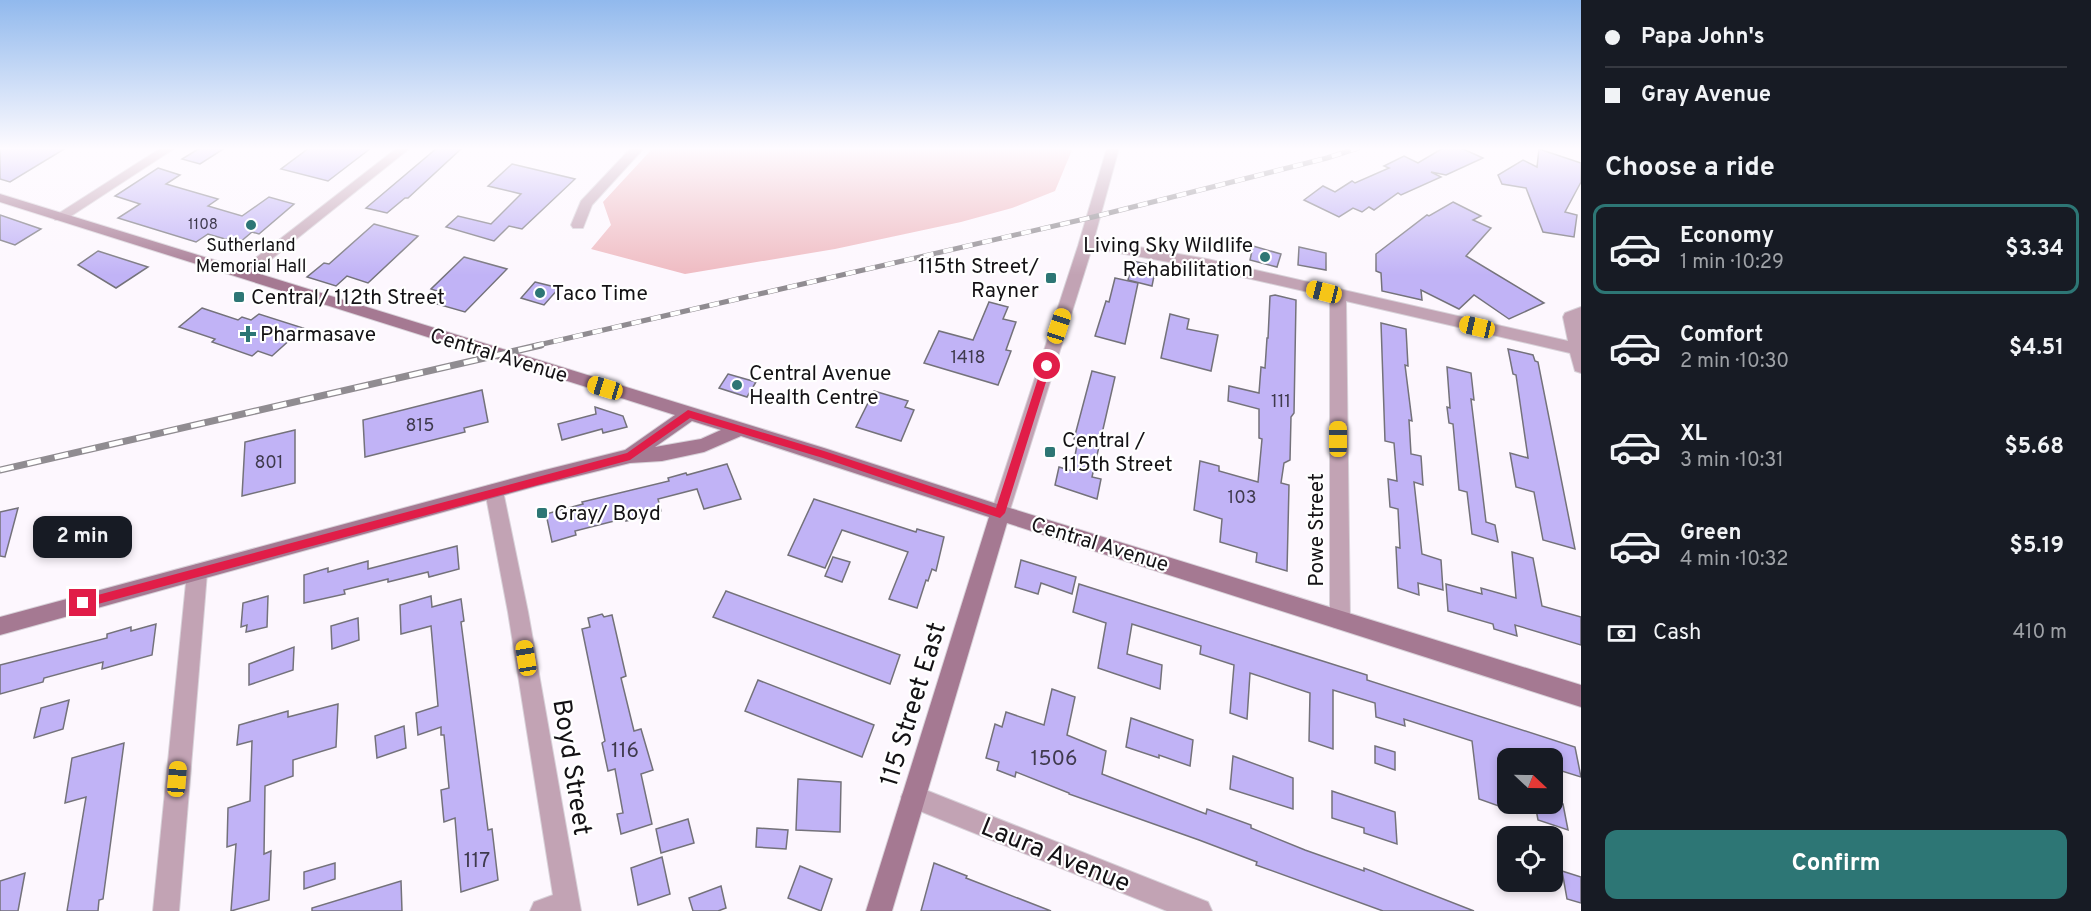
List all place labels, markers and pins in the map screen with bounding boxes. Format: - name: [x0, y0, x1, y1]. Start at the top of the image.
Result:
- marker: Sutherland Memorial Hall: [244, 218, 258, 232]
- place label: Living Sky Wildlife Rehabilitation: [1083, 233, 1253, 284]
- place label: Sutherland Memorial Hall: [196, 235, 306, 279]
- marker: Living Sky Wildlife Rehabilitation: [1258, 250, 1272, 264]
- place label: 115th Street/ Rayner: [918, 254, 1039, 305]
- marker: 115th Street/ Rayner: [1044, 271, 1058, 285]
- place label: Taco Time: [552, 281, 648, 308]
- place label: Central/ 112th Street: [251, 285, 445, 312]
- marker: Taco Time: [533, 286, 547, 300]
- marker: Central/ 112th Street: [232, 290, 246, 304]
- place label: Pharmasave: [260, 322, 376, 349]
- marker: Pharmasave: [241, 327, 255, 341]
- place label: Central Avenue Health Centre: [749, 361, 891, 412]
- marker: Central Avenue Health Centre: [730, 378, 744, 392]
- place label: Central / 115th Street: [1062, 428, 1173, 479]
- marker: Central / 115th Street: [1043, 445, 1057, 459]
- place label: Gray/ Boyd: [554, 501, 661, 528]
- marker: Gray/ Boyd: [535, 506, 549, 520]

